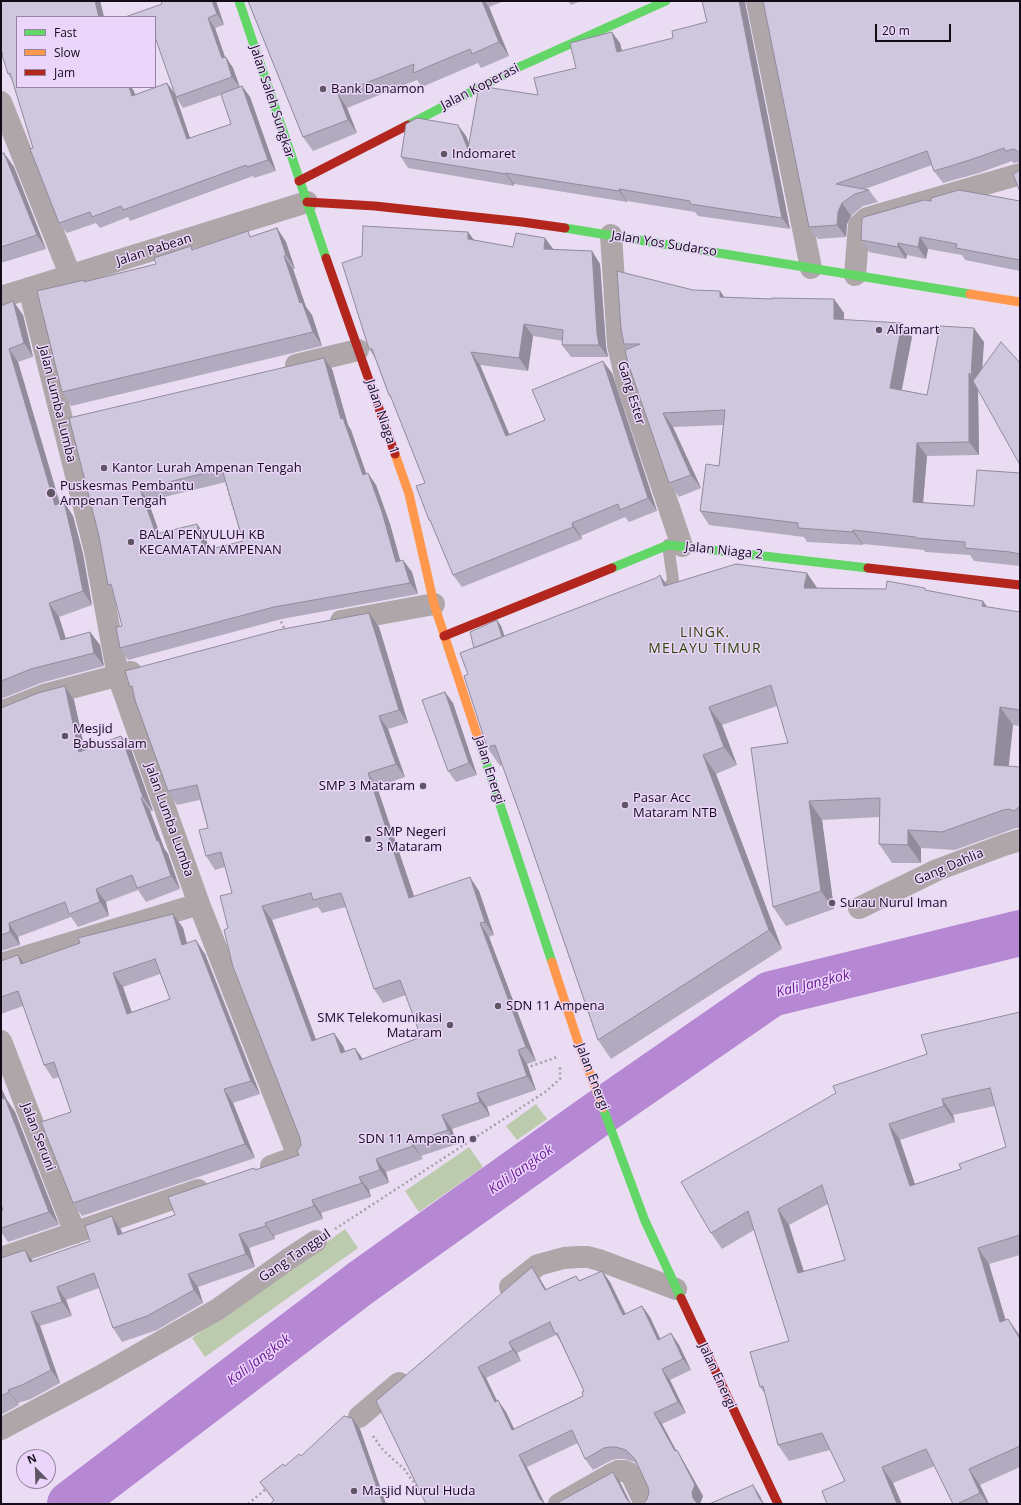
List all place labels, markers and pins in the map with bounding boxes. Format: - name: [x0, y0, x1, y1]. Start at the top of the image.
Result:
- place label: Bank Danamon: [331, 81, 424, 97]
- marker: Bank Danamon: [318, 84, 328, 94]
- place label: Indomaret: [452, 146, 516, 162]
- marker: Indomaret: [439, 149, 449, 159]
- place label: Alfamart: [887, 322, 939, 338]
- marker: Alfamart: [874, 325, 884, 335]
- place label: Kantor Lurah Ampenan Tengah: [112, 460, 302, 476]
- marker: Kantor Lurah Ampenan Tengah: [99, 463, 109, 473]
- place label: Puskesmas Pembantu Ampenan Tengah: [60, 478, 194, 509]
- marker: Puskesmas Pembantu Ampenan Tengah: [45, 487, 57, 499]
- place label: BALAI PENYULUH KB KECAMATAN AMPENAN: [139, 527, 282, 558]
- marker: BALAI PENYULUH KB KECAMATAN AMPENAN: [126, 537, 136, 547]
- place label: Mesjid Babussalam: [73, 721, 147, 752]
- marker: Mesjid Babussalam: [60, 731, 70, 741]
- place label: SMP 3 Mataram: [319, 778, 415, 794]
- marker: SMP 3 Mataram: [418, 781, 428, 791]
- place label: Pasar Acc Mataram NTB: [633, 790, 717, 821]
- marker: Pasar Acc Mataram NTB: [620, 800, 630, 810]
- place label: SMP Negeri 3 Mataram: [376, 824, 446, 855]
- marker: SMP Negeri 3 Mataram: [363, 834, 373, 844]
- place label: Surau Nurul Iman: [840, 895, 948, 911]
- marker: Surau Nurul Iman: [827, 898, 837, 908]
- place label: SDN 11 Ampena: [506, 998, 605, 1014]
- marker: SDN 11 Ampena: [493, 1001, 503, 1011]
- place label: SMK Telekomunikasi Mataram: [317, 1010, 442, 1041]
- marker: SMK Telekomunikasi Mataram: [445, 1020, 455, 1030]
- place label: SDN 11 Ampenan: [358, 1131, 465, 1147]
- marker: SDN 11 Ampenan: [468, 1134, 478, 1144]
- place label: Masjid Nurul Huda: [362, 1483, 475, 1499]
- marker: Masjid Nurul Huda: [349, 1486, 359, 1496]

